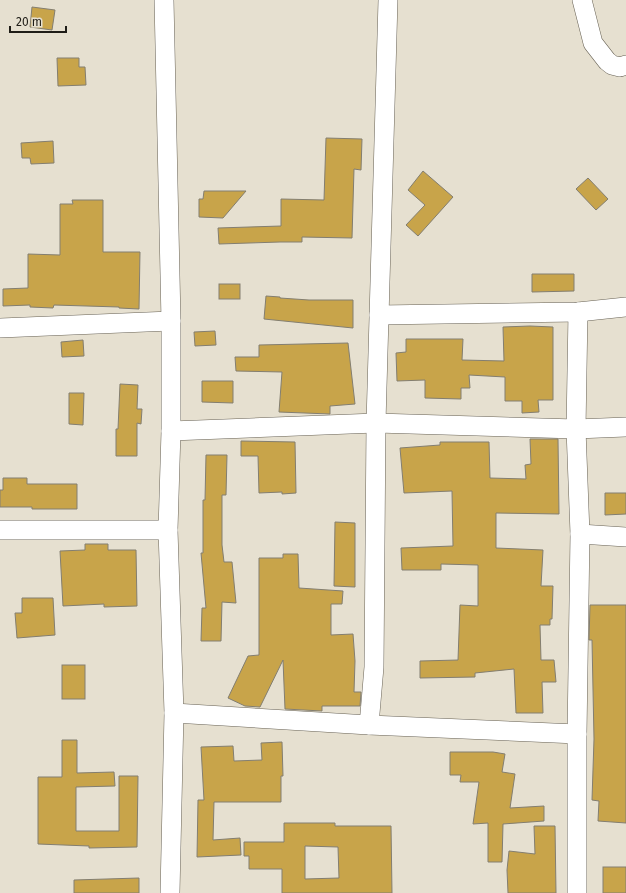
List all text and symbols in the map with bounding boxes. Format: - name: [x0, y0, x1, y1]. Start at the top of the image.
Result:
- scale bar: [10, 8, 66, 34]
- text: 20 m: [16, 15, 42, 29]

